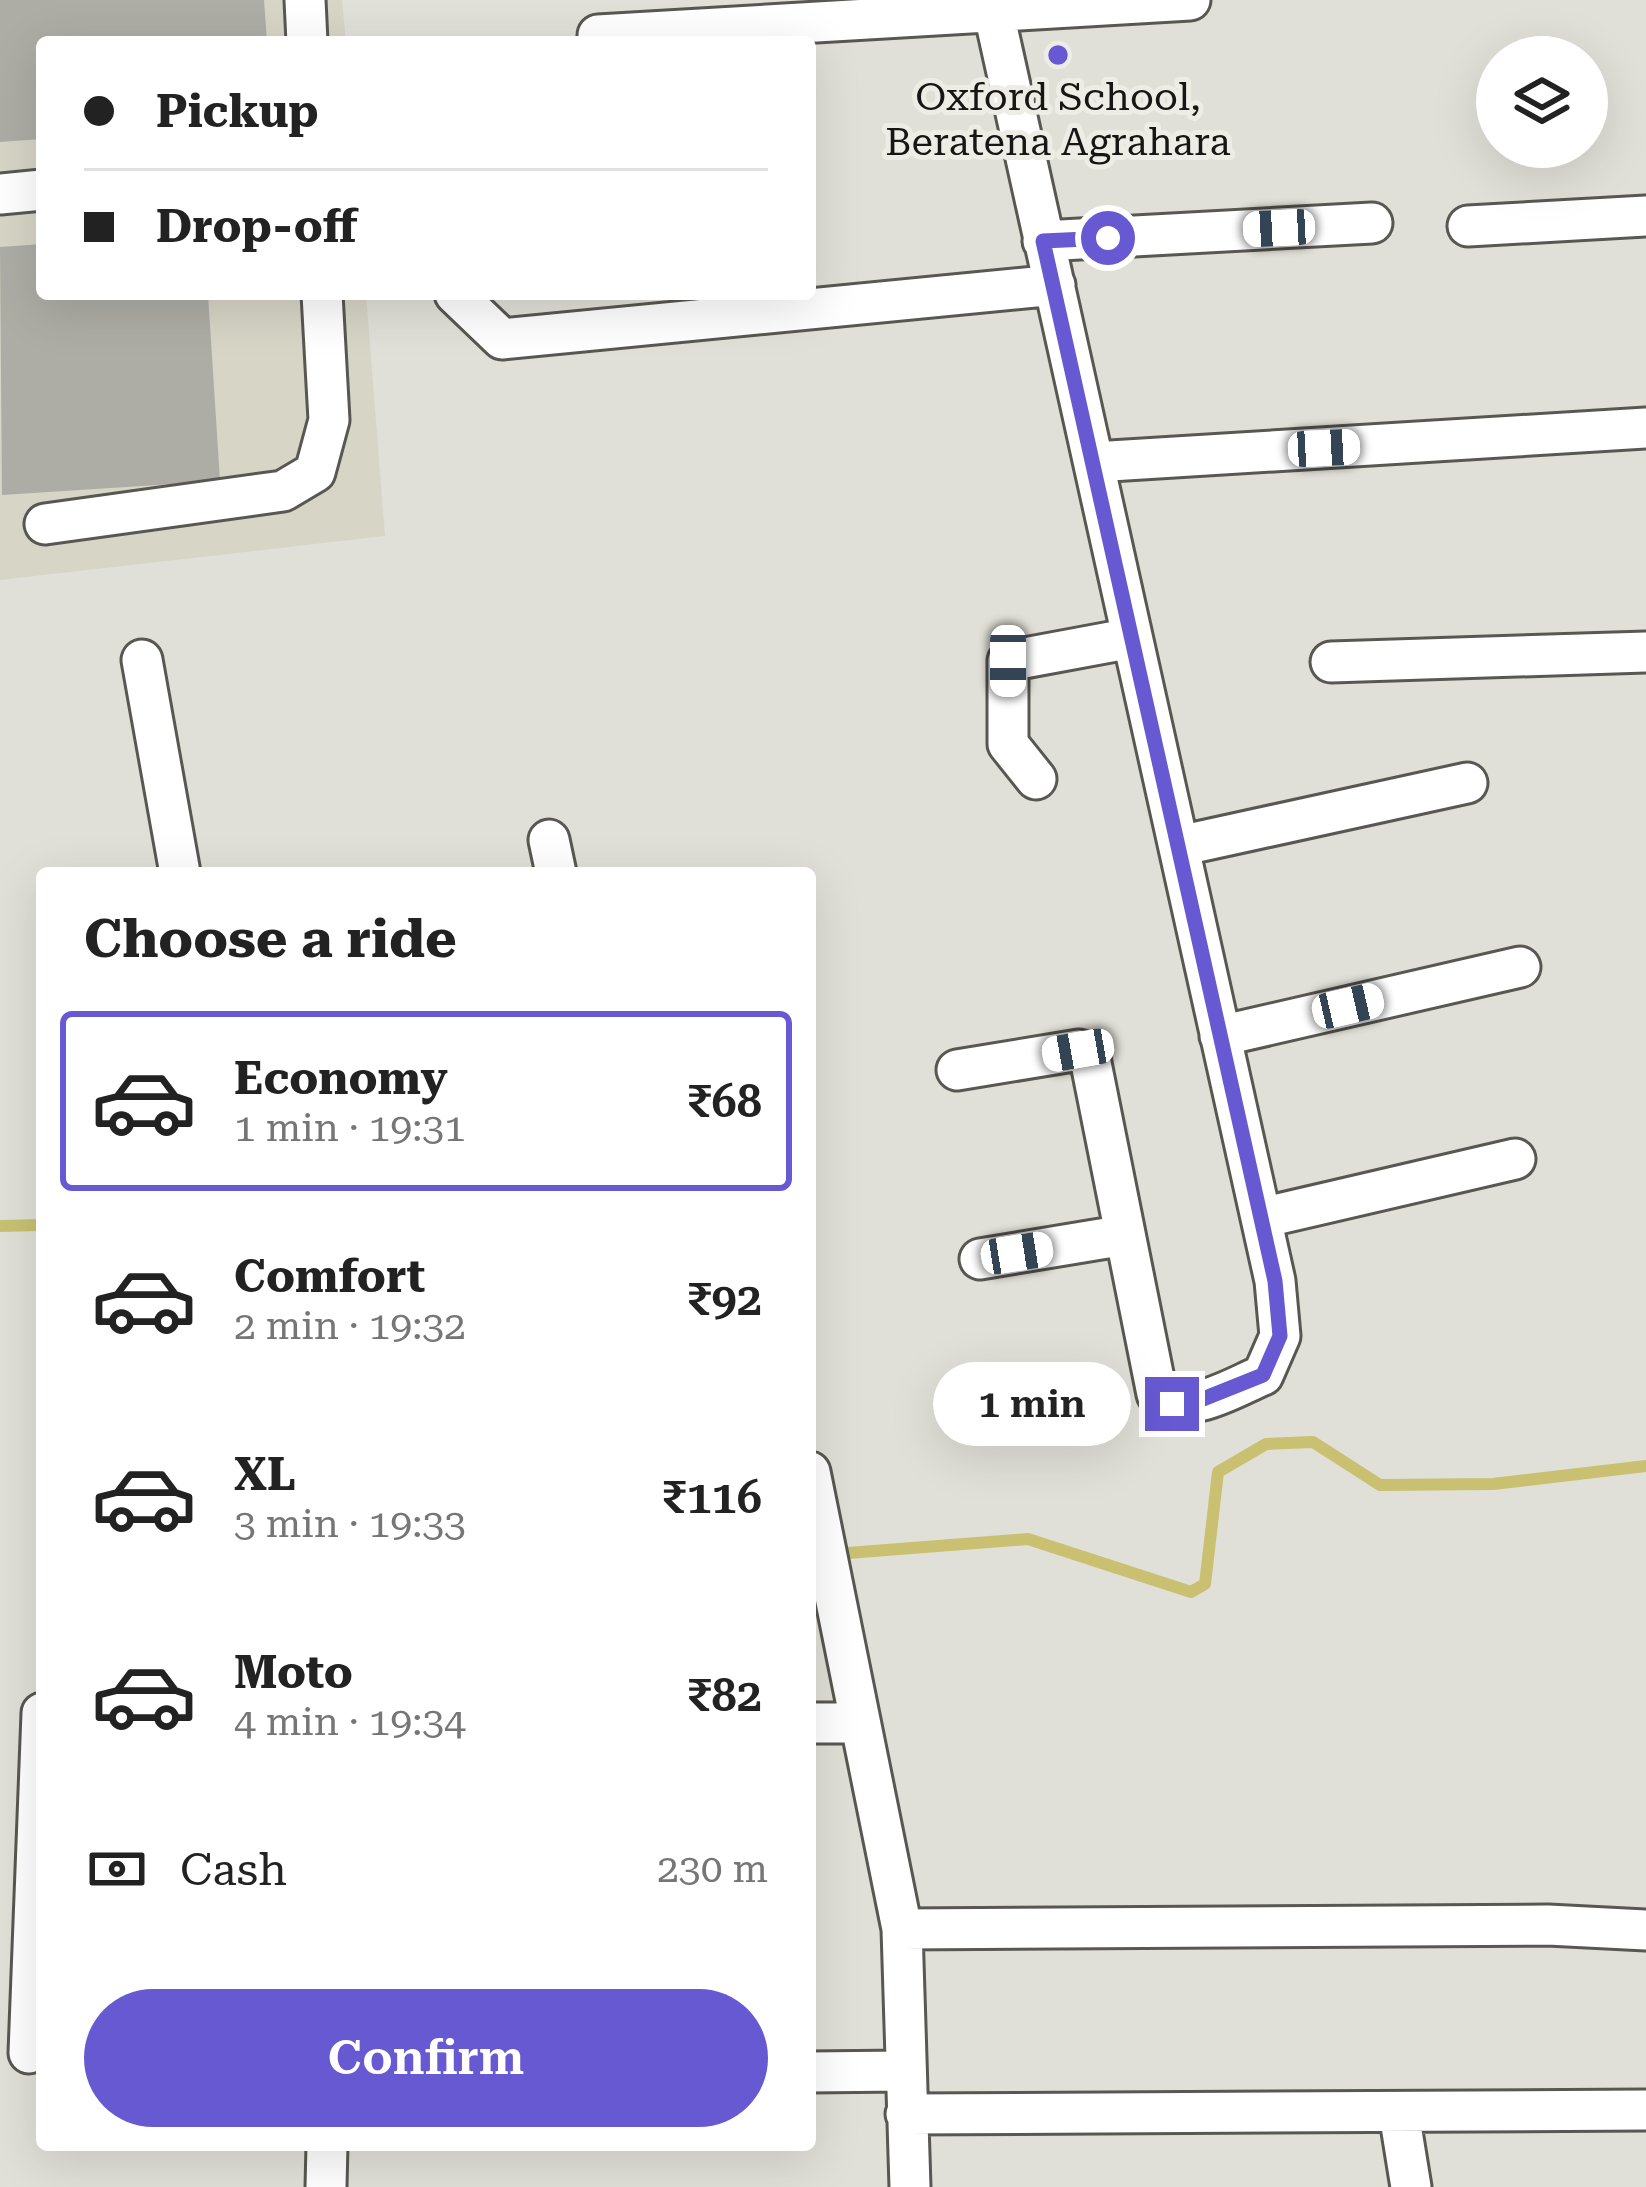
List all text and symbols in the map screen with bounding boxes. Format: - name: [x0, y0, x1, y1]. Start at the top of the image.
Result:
- map controls: [1476, 36, 1608, 168]
- button: layers: [1476, 36, 1608, 168]
- marker: Oxford School, Beratena Agrahara: [1045, 42, 1071, 68]
- place label: Oxford School, Beratena Agrahara: [885, 74, 1231, 165]
- text: Pickup: [156, 85, 319, 138]
- text: Drop-off: [156, 200, 357, 253]
- car: [1242, 208, 1316, 248]
- route start: [1081, 211, 1135, 265]
- car: [1287, 428, 1361, 468]
- car: [990, 625, 1026, 697]
- text: Choose a ride: [84, 907, 457, 970]
- car: [1309, 980, 1387, 1032]
- car: [1039, 1026, 1117, 1074]
- icon: car: [90, 1047, 198, 1155]
- text: Economy: [234, 1052, 448, 1105]
- text: ₹68: [686, 1075, 762, 1128]
- text: 1 min · 19:31: [234, 1105, 466, 1151]
- car: [979, 1230, 1055, 1276]
- icon: car: [90, 1245, 198, 1353]
- text: Comfort: [234, 1250, 425, 1303]
- text: ₹92: [686, 1273, 762, 1326]
- text: 2 min · 19:32: [234, 1303, 466, 1349]
- callout: 1 min: [932, 1362, 1130, 1446]
- route end: [1145, 1377, 1199, 1431]
- text: 1 min: [978, 1381, 1086, 1427]
- icon: car: [90, 1443, 198, 1551]
- text: XL: [234, 1448, 296, 1501]
- text: ₹116: [661, 1471, 762, 1524]
- text: 3 min · 19:33: [234, 1501, 466, 1547]
- icon: car: [90, 1641, 198, 1749]
- text: Moto: [234, 1646, 353, 1699]
- text: ₹82: [686, 1669, 762, 1722]
- text: 4 min · 19:34: [234, 1699, 466, 1745]
- icon: cash: [84, 1836, 150, 1902]
- text: Cash: [180, 1843, 287, 1896]
- text: 230 m: [657, 1846, 768, 1892]
- button: Confirm: [84, 1989, 768, 2127]

